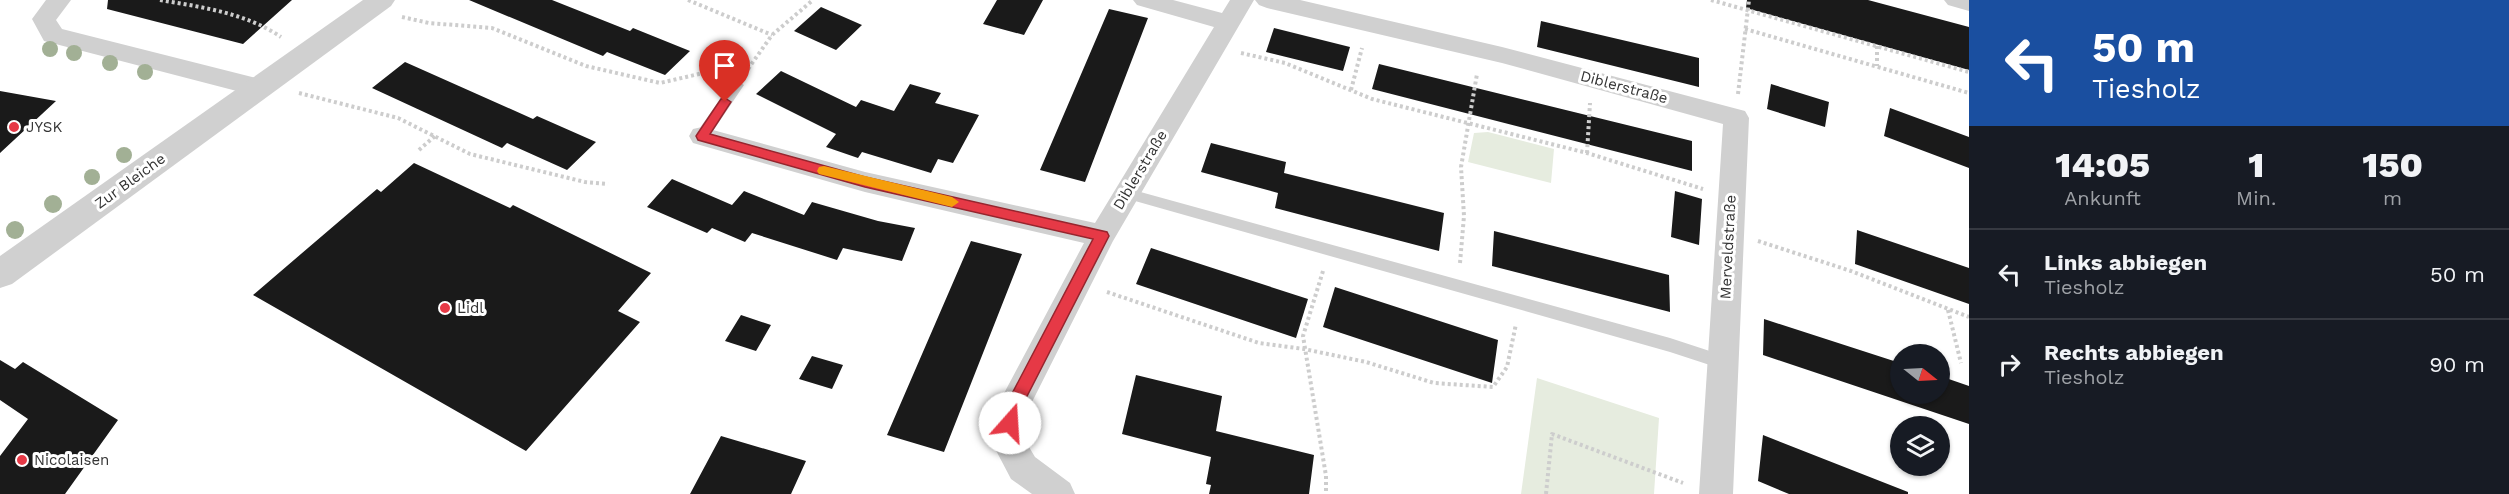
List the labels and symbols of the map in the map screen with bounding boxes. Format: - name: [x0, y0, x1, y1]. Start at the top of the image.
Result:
- pin: [699, 40, 750, 102]
- street label: Diblerstraße: [1578, 67, 1670, 107]
- place label: JYSK: [26, 118, 62, 136]
- marker: JYSK: [7, 120, 21, 134]
- street label: Diblerstraße: [1109, 127, 1171, 213]
- street label: Zur Bleiche: [91, 149, 169, 213]
- street label: Merveldstraße: [1716, 194, 1740, 300]
- place label: Lidl: [457, 299, 484, 317]
- marker: Lidl: [438, 301, 452, 315]
- north arrow: [1890, 344, 1950, 404]
- position arrow: [978, 391, 1042, 455]
- place label: Nicolaisen: [34, 451, 109, 469]
- marker: Nicolaisen: [15, 453, 29, 467]

